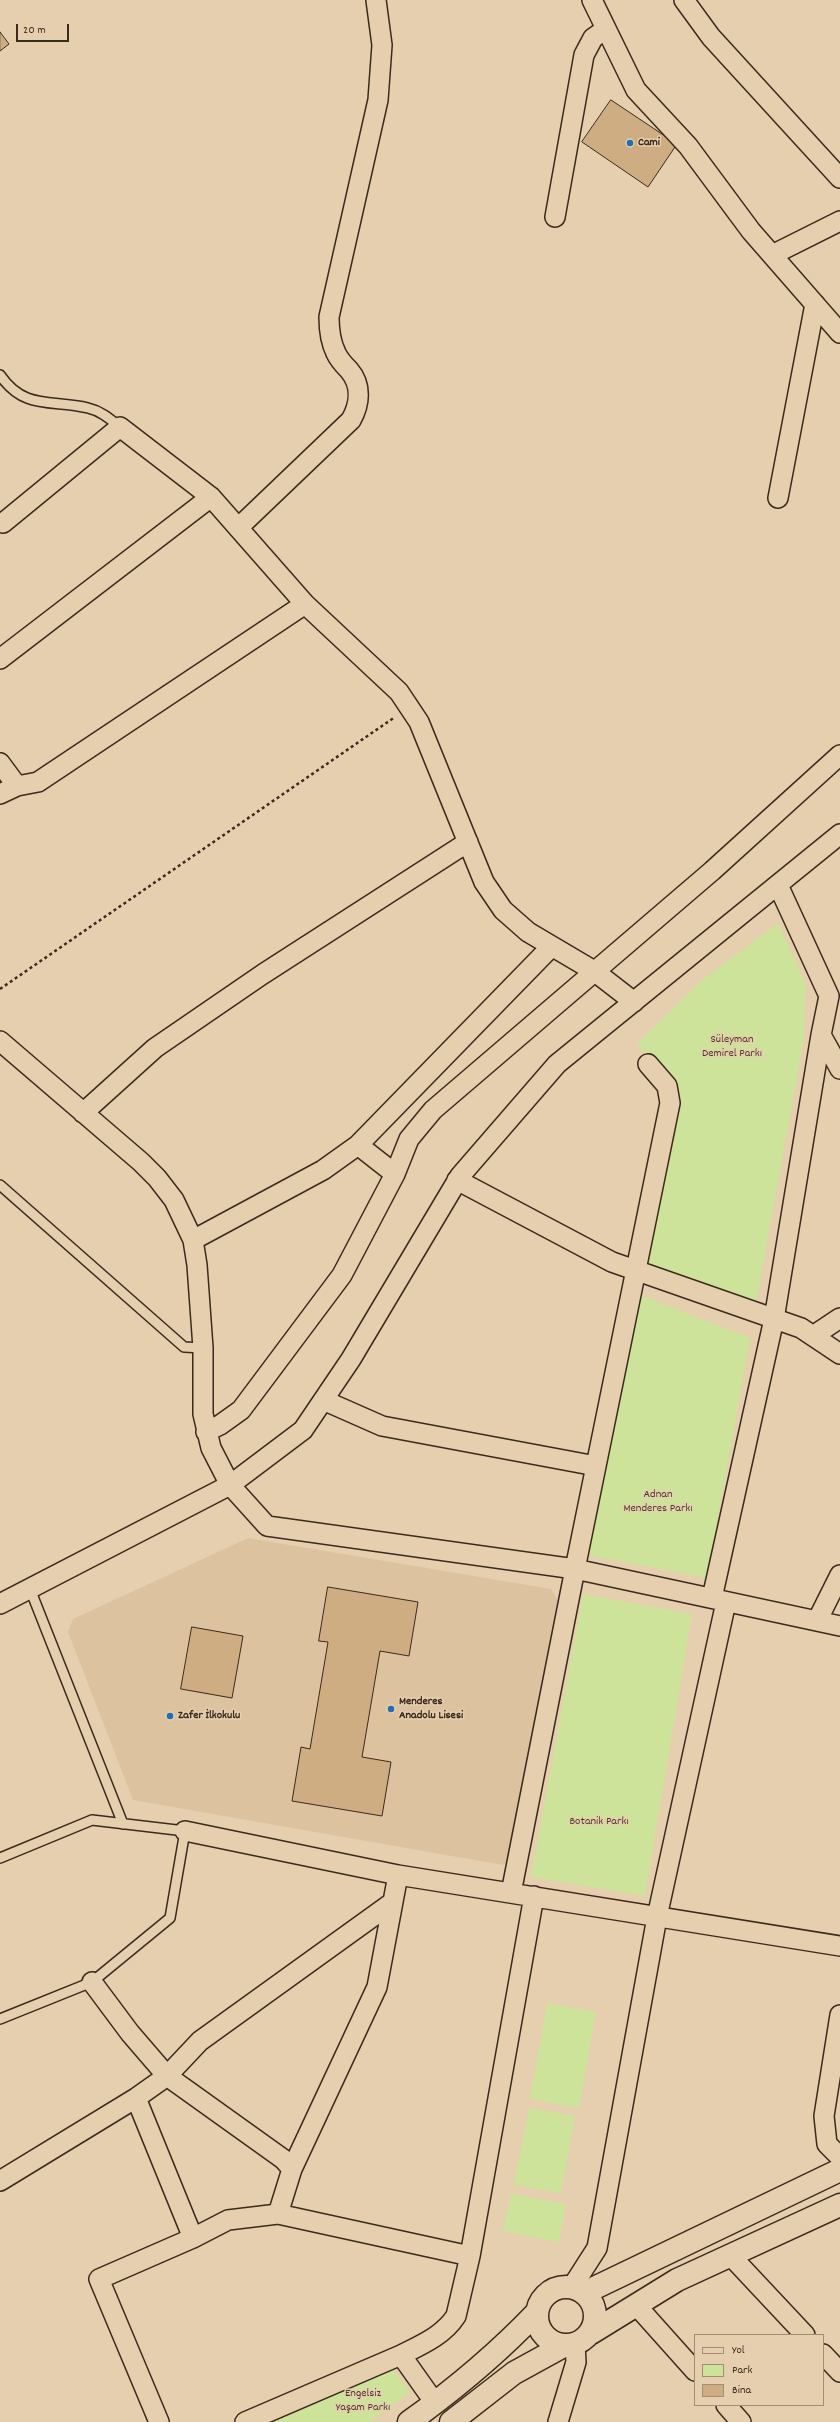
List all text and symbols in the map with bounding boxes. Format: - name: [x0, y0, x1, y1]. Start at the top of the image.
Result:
- scale bar: [18, 16, 71, 42]
- text: 20 m: [23, 22, 46, 39]
- place label: Cami: [638, 136, 660, 150]
- marker: Cami: [625, 138, 635, 148]
- park label: Süleyman Demirel Parkı: [702, 1033, 762, 1061]
- park label: Adnan Menderes Parkı: [624, 1488, 692, 1516]
- place label: Menderes Anadolu Lisesi: [399, 1695, 463, 1723]
- marker: Menderes Anadolu Lisesi: [386, 1704, 396, 1714]
- place label: Zafer İlkokulu: [178, 1709, 240, 1723]
- marker: Zafer İlkokulu: [165, 1711, 175, 1721]
- park label: Botanik Parkı: [569, 1815, 629, 1829]
- legend: [694, 2334, 824, 2406]
- text: Yol: [732, 2342, 745, 2359]
- text: Park: [732, 2362, 752, 2379]
- text: Bina: [732, 2382, 751, 2399]
- park label: Engelsiz Yaşam Parkı: [336, 2387, 390, 2415]

